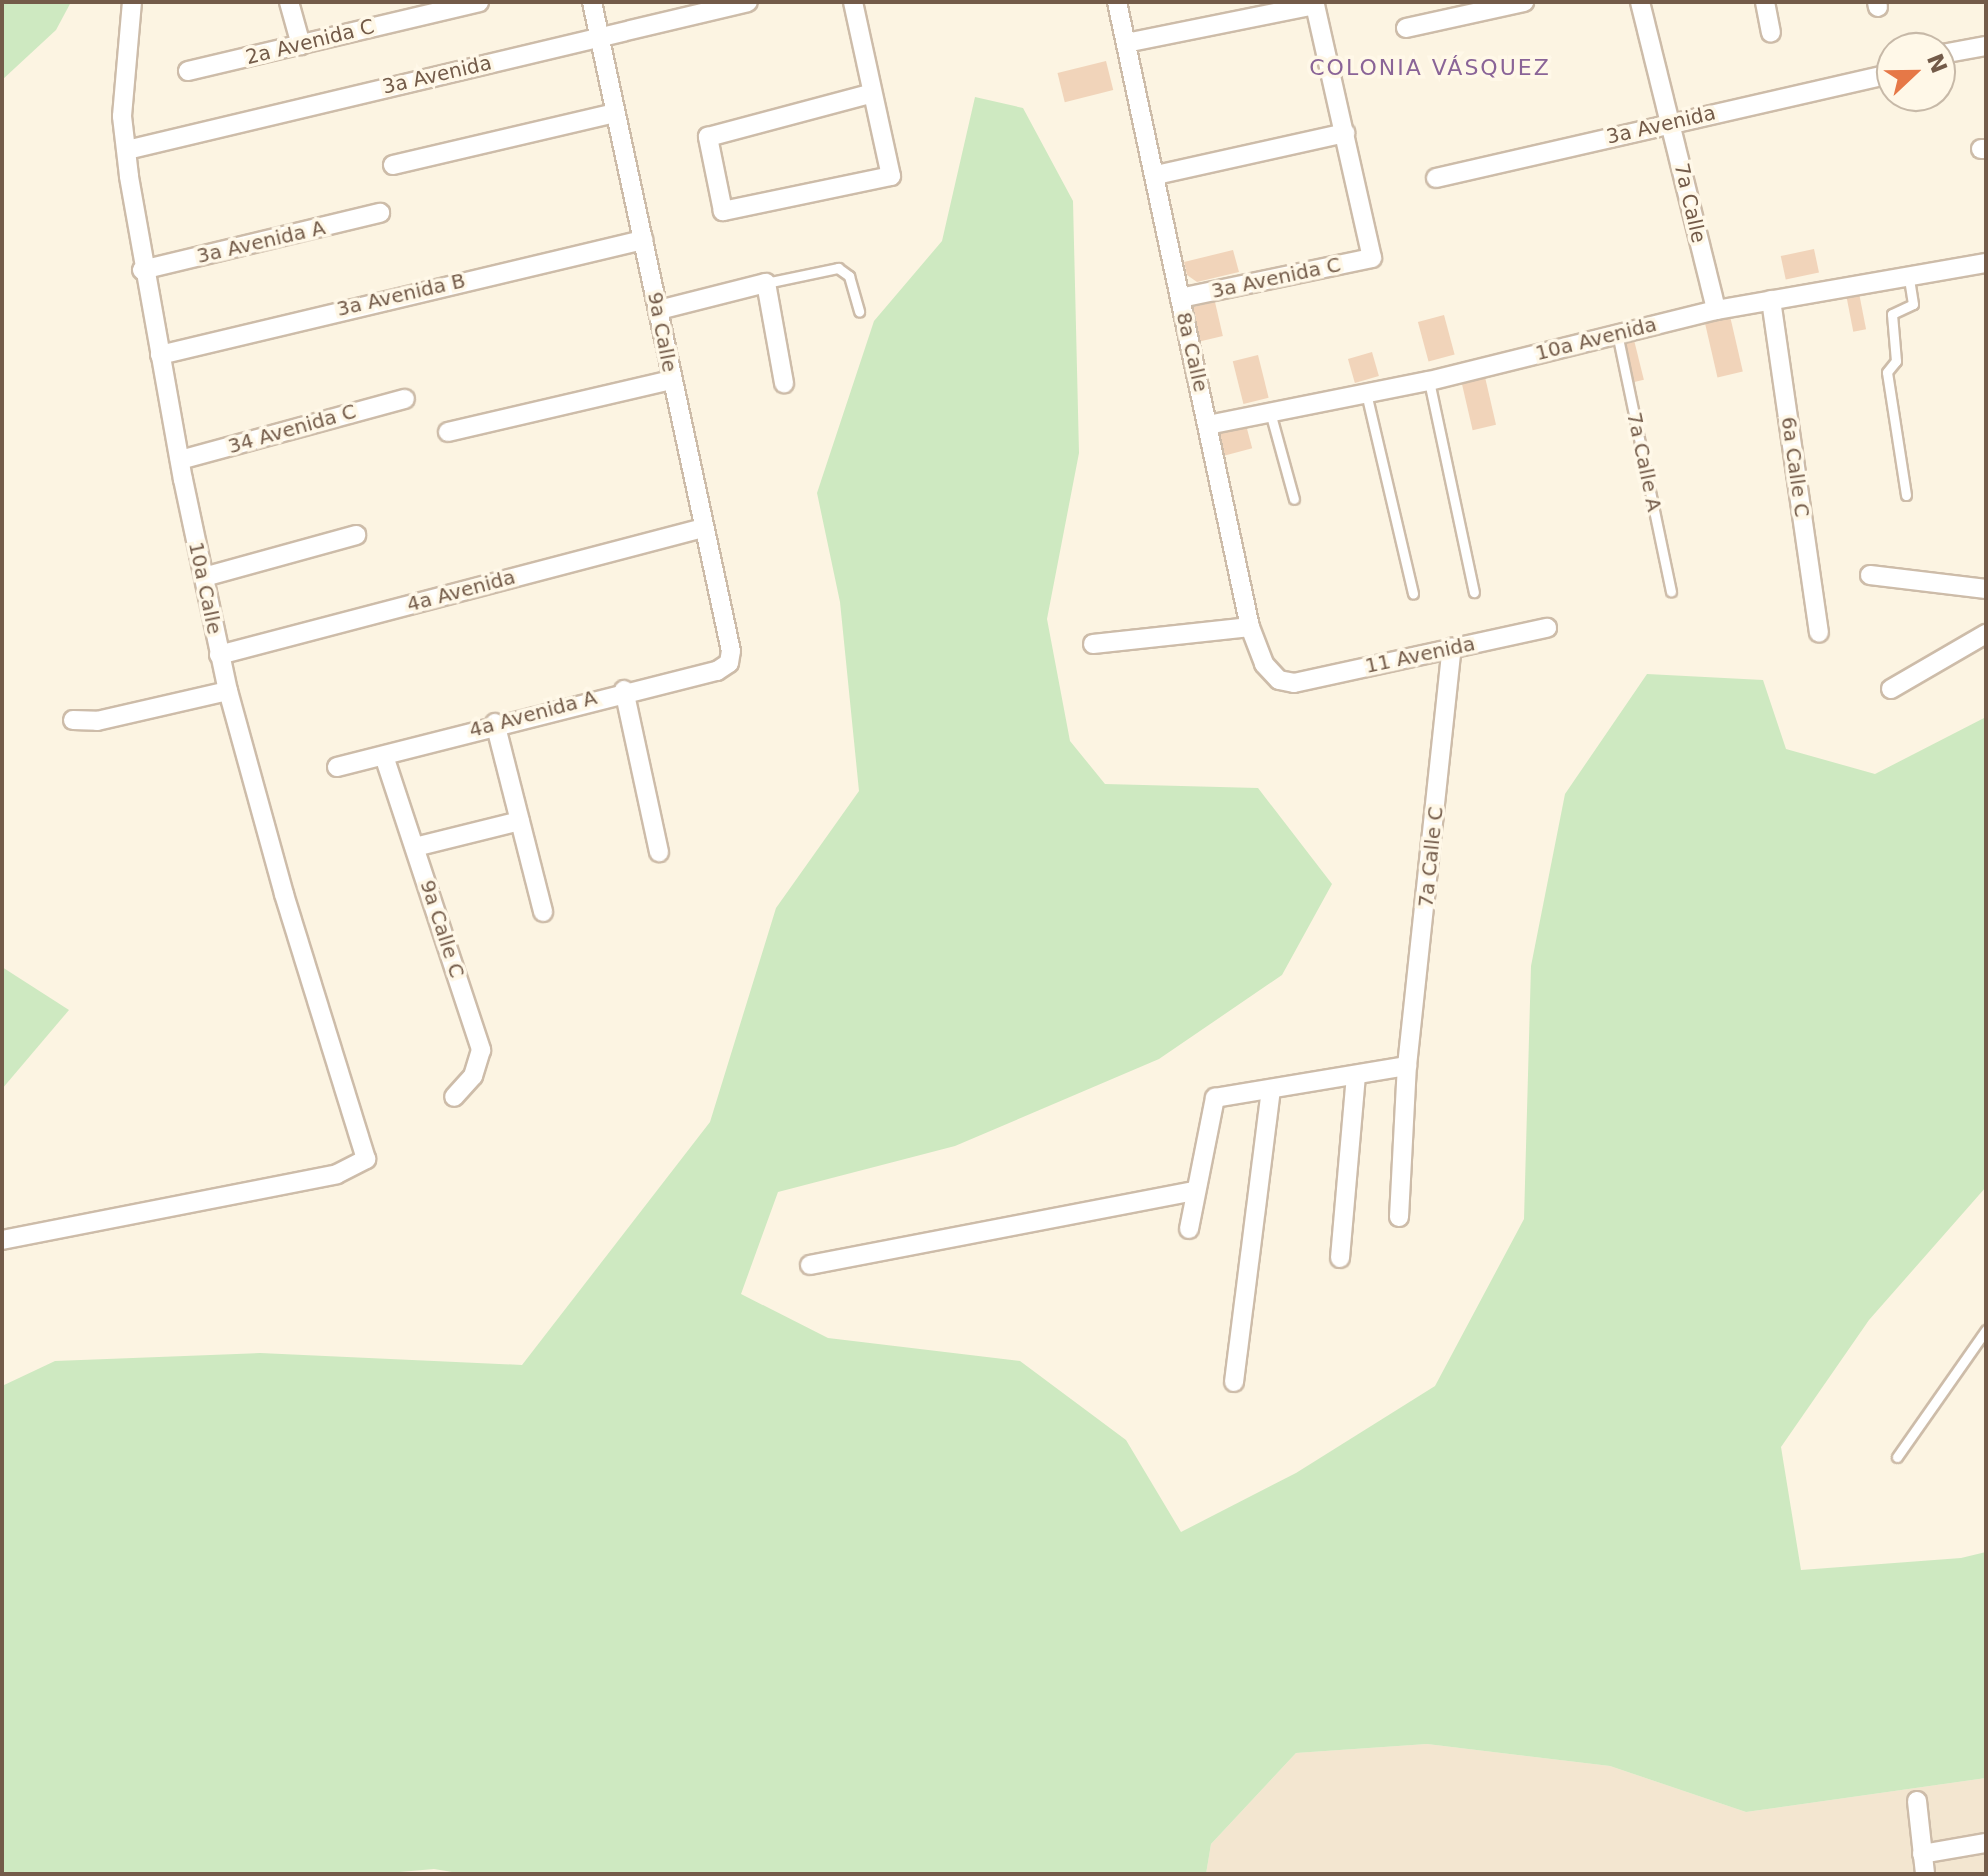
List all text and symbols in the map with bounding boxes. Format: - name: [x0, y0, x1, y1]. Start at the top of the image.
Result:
- street label: 2a Avenida C: [243, 14, 377, 70]
- north arrow: [1876, 32, 1956, 112]
- text: N: [1922, 50, 1952, 77]
- street label: 3a Avenida: [380, 51, 494, 99]
- district label: COLONIA VÁSQUEZ: [1309, 55, 1551, 81]
- street label: 3a Avenida: [1604, 101, 1718, 149]
- street label: 7a Calle: [1669, 161, 1711, 245]
- street label: 3a Avenida A: [194, 216, 328, 268]
- street label: 3a Avenida C: [1209, 253, 1343, 303]
- street label: 3a Avenida B: [334, 269, 468, 321]
- street label: 9a Calle: [642, 290, 682, 374]
- street label: 8a Calle: [1171, 310, 1213, 394]
- street label: 10a Avenida: [1533, 312, 1659, 366]
- street label: 34 Avenida C: [225, 399, 359, 459]
- street label: 7a Calle A: [1622, 410, 1666, 514]
- street label: 6a Calle C: [1776, 415, 1814, 519]
- street label: 10a Calle: [184, 540, 226, 636]
- street label: 4a Avenida: [404, 565, 518, 617]
- street label: 11 Avenida: [1363, 632, 1477, 678]
- street label: 4a Avenida A: [467, 685, 599, 743]
- street label: 7a Calle C: [1414, 805, 1448, 909]
- street label: 9a Calle C: [415, 877, 469, 981]

